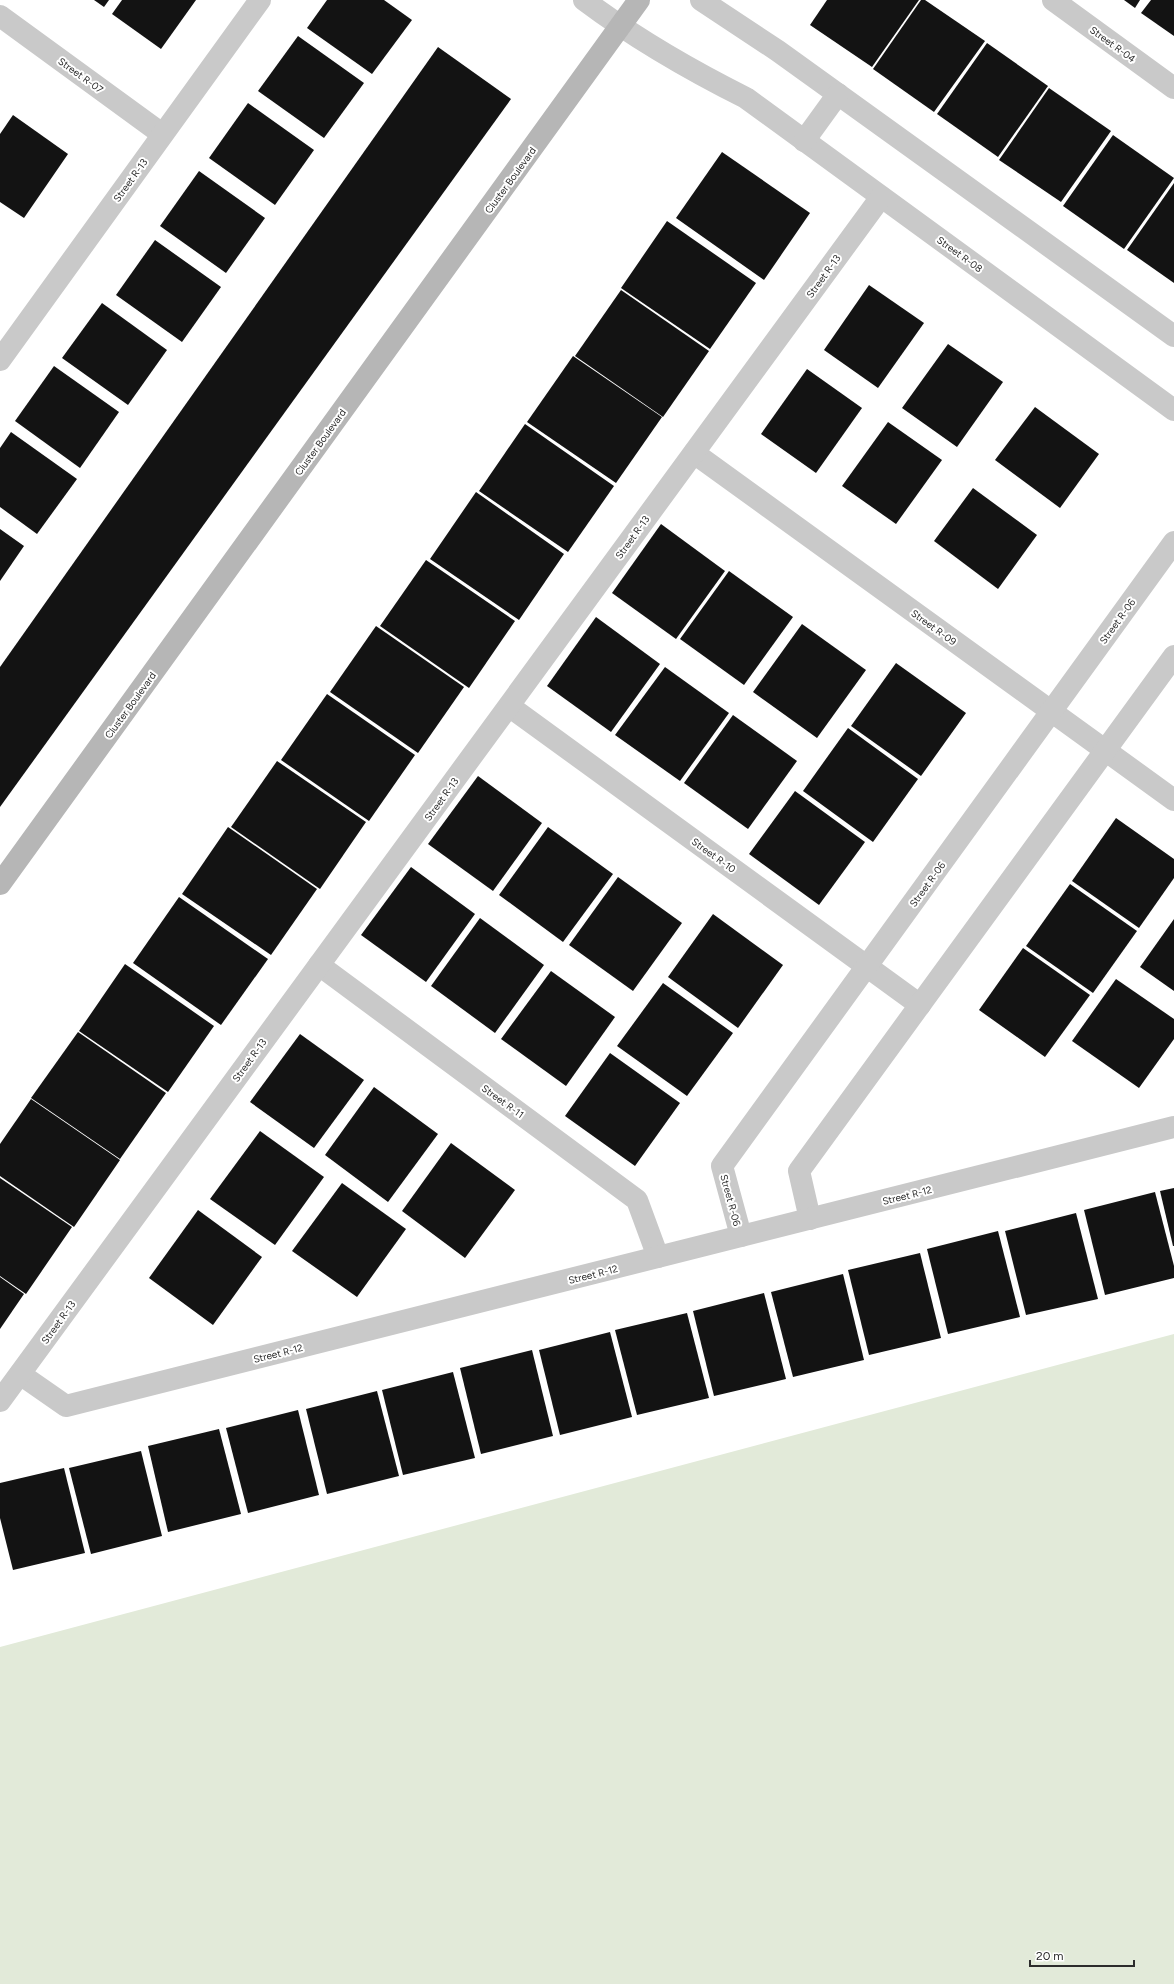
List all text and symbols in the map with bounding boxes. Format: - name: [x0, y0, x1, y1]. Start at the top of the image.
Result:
- street label: Street R-04: [1087, 23, 1138, 65]
- street label: Street R-07: [56, 55, 106, 97]
- street label: Cluster Boulevard: [482, 144, 539, 216]
- street label: Street R-13: [110, 156, 151, 205]
- street label: Street R-08: [934, 233, 985, 275]
- street label: Street R-13: [803, 252, 844, 301]
- street label: Cluster Boulevard: [292, 406, 349, 478]
- street label: Street R-13: [612, 513, 653, 562]
- street label: Street R-06: [1097, 596, 1138, 647]
- street label: Street R-09: [908, 607, 959, 648]
- street label: Cluster Boulevard: [102, 669, 159, 741]
- street label: Street R-13: [421, 775, 462, 824]
- street label: Street R-10: [689, 835, 738, 876]
- street label: Street R-06: [907, 859, 948, 910]
- street label: Street R-13: [229, 1036, 270, 1085]
- street label: Street R-11: [479, 1082, 526, 1121]
- street label: Street R-06: [717, 1173, 744, 1228]
- street label: Street R-12: [881, 1183, 933, 1208]
- street label: Street R-12: [567, 1262, 619, 1287]
- street label: Street R-13: [38, 1298, 79, 1347]
- street label: Street R-12: [252, 1341, 304, 1366]
- scale bar: [1030, 1942, 1134, 1968]
- text: 20 m: [1036, 1949, 1064, 1963]

